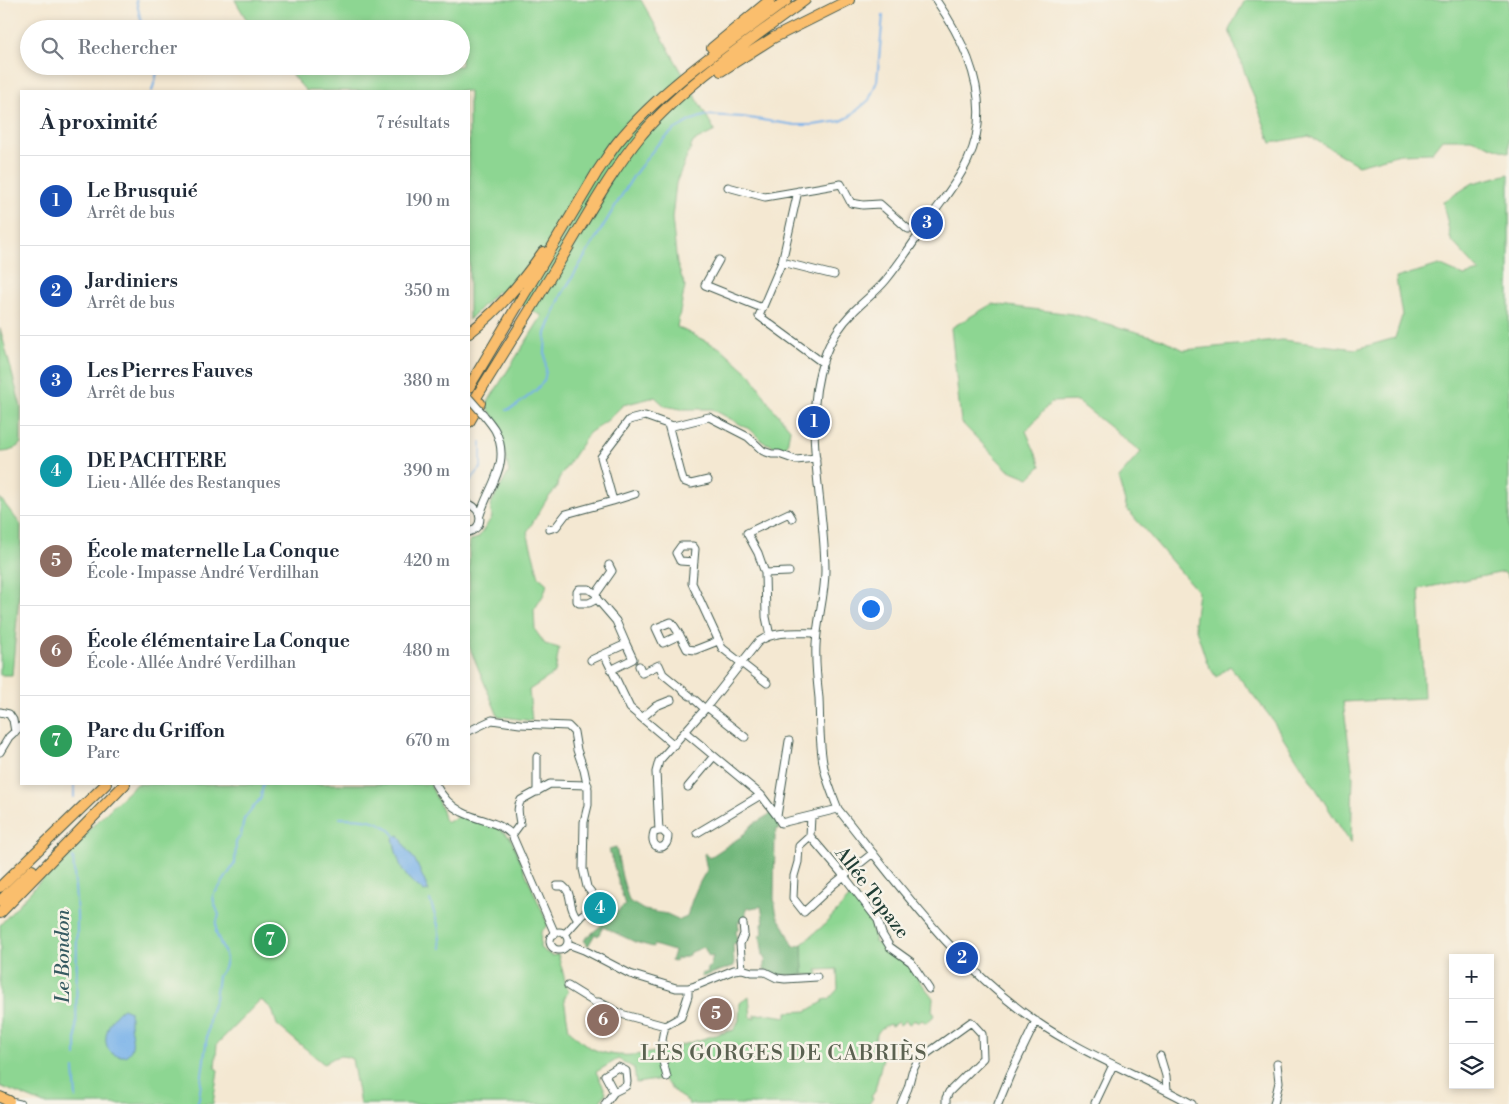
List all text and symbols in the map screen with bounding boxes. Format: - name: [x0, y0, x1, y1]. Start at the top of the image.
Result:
- search box: [20, 20, 470, 75]
- icon: search: [38, 34, 66, 62]
- text: Rechercher: [78, 36, 177, 60]
- text: À proximité: [40, 110, 157, 136]
- text: 7 résultats: [376, 113, 450, 133]
- text: Le Brusquié: [87, 179, 198, 203]
- text: 1: [52, 191, 60, 211]
- text: 190 m: [406, 191, 450, 211]
- text: Arrêt de bus: [87, 203, 175, 223]
- pin: 3: [911, 204, 943, 242]
- text: Jardiniers: [87, 269, 178, 293]
- text: 2: [51, 281, 61, 301]
- text: 350 m: [404, 281, 450, 301]
- text: Arrêt de bus: [87, 293, 175, 313]
- text: Les Pierres Fauves: [87, 359, 253, 383]
- text: 3: [51, 371, 61, 391]
- text: 380 m: [403, 371, 450, 391]
- text: Arrêt de bus: [87, 383, 175, 403]
- pin: 1: [798, 403, 830, 441]
- text: DE PACHTERE: [87, 449, 226, 473]
- text: 4: [51, 461, 61, 481]
- text: 390 m: [404, 461, 450, 481]
- text: Lieu · Allée des Restanques: [87, 473, 281, 493]
- text: École maternelle La Conque: [87, 539, 339, 563]
- text: 5: [51, 551, 61, 571]
- text: 420 m: [403, 551, 450, 571]
- text: École · Impasse André Verdilhan: [87, 563, 319, 583]
- your location: [858, 596, 884, 622]
- text: École élémentaire La Conque: [87, 629, 350, 653]
- text: 6: [51, 641, 61, 661]
- text: 480 m: [403, 641, 450, 661]
- text: École · Allée André Verdilhan: [87, 653, 296, 673]
- text: Parc du Griffon: [87, 719, 225, 743]
- text: 7: [51, 731, 61, 751]
- text: 670 m: [406, 731, 450, 751]
- text: Parc: [87, 743, 120, 763]
- street label: Allée Topaze: [829, 841, 915, 943]
- pin: 4: [584, 889, 616, 927]
- water label: Le Bondon: [51, 908, 76, 1004]
- pin: 7: [254, 921, 286, 959]
- pin: 2: [946, 939, 978, 977]
- map controls: [1449, 954, 1494, 1089]
- button: +: [1449, 954, 1494, 999]
- pin: 5: [700, 995, 732, 1033]
- button: −: [1449, 999, 1494, 1044]
- pin: 6: [587, 1001, 619, 1039]
- district label: LES GORGES DE CABRIÈS: [640, 1039, 928, 1067]
- button: layers: [1449, 1044, 1494, 1089]

